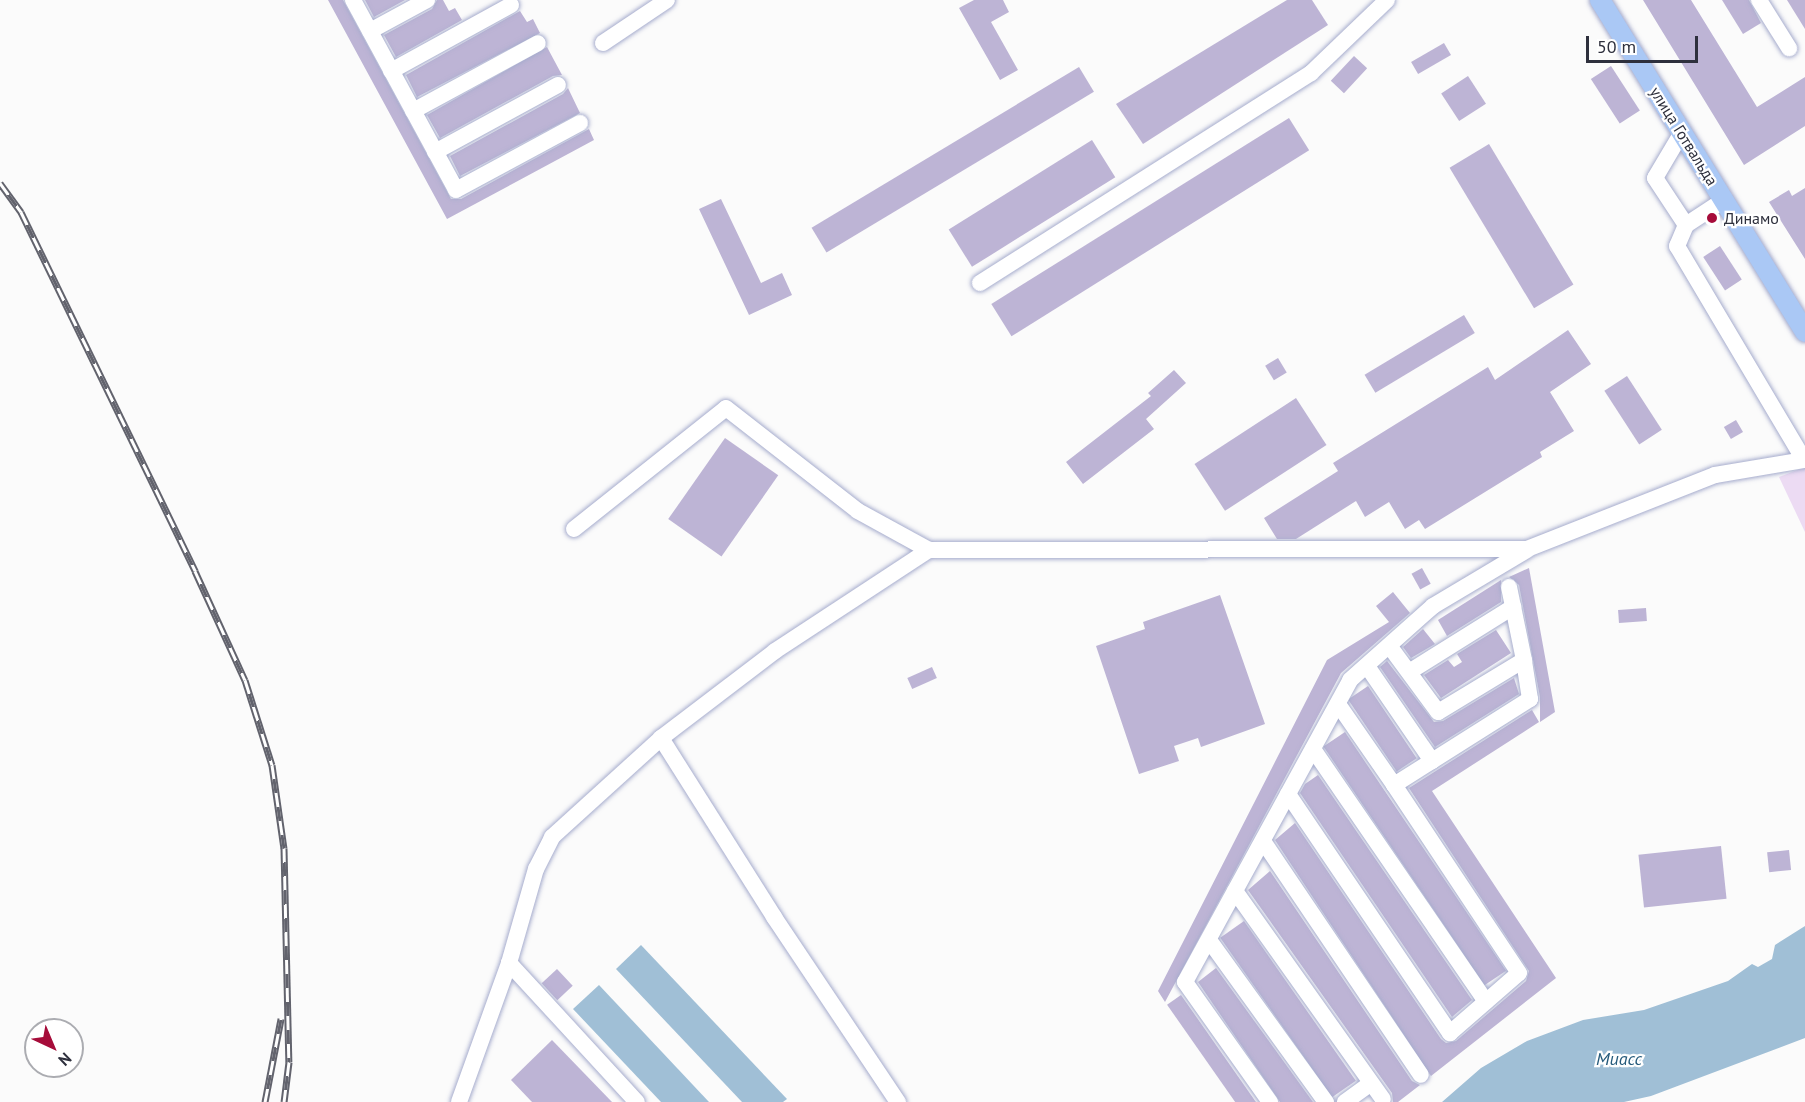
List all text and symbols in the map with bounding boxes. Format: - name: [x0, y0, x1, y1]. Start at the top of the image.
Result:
- scale bar: [1589, 24, 1702, 62]
- text: 50 m: [1597, 35, 1636, 58]
- street label: улица Готвальда: [1646, 83, 1722, 189]
- place label: Динамо: [1724, 208, 1779, 228]
- marker: Динамо: [1705, 211, 1719, 225]
- north arrow: [24, 1018, 84, 1078]
- water label: Миасс: [1596, 1048, 1642, 1070]
- text: N: [54, 1049, 76, 1070]

